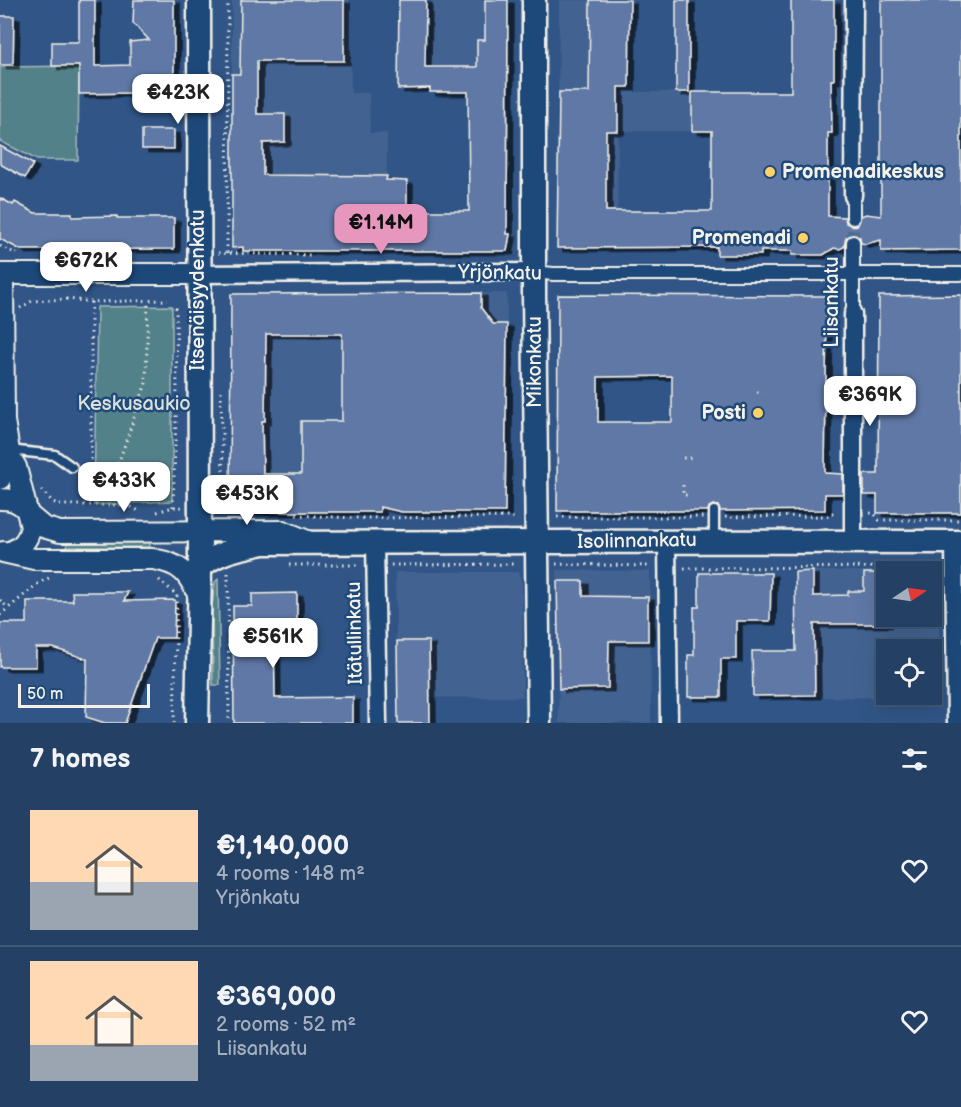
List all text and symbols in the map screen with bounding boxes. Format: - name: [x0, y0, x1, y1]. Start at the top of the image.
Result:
- pin: €423K: [136, 74, 220, 125]
- text: €423K: [146, 81, 210, 105]
- place label: Promenadikeskus: [782, 160, 944, 184]
- marker: Promenadikeskus: [763, 165, 777, 179]
- pin: €1.14M: [332, 204, 430, 255]
- street label: Itsenäisyydenkatu: [186, 209, 210, 371]
- text: €1.14M: [348, 211, 414, 235]
- place label: Promenadi: [692, 226, 791, 250]
- marker: Promenadi: [796, 231, 810, 245]
- pin: €672K: [44, 242, 128, 293]
- text: €672K: [54, 249, 118, 273]
- street label: Liisankatu: [820, 256, 844, 348]
- street label: Yrjönkatu: [457, 260, 542, 286]
- street label: Mikonkatu: [523, 316, 547, 408]
- pin: €369K: [828, 376, 912, 427]
- text: €369K: [838, 383, 902, 407]
- park label: Keskusaukio: [77, 392, 191, 416]
- place label: Posti: [702, 401, 746, 425]
- marker: Posti: [751, 406, 765, 420]
- pin: €433K: [82, 462, 166, 513]
- text: €433K: [92, 469, 156, 493]
- pin: €453K: [205, 475, 289, 526]
- text: €453K: [215, 482, 279, 506]
- street label: Isolinnankatu: [577, 528, 697, 554]
- north arrow: [876, 561, 942, 627]
- map controls: [876, 561, 942, 705]
- street label: Itätullinkatu: [342, 581, 368, 685]
- pin: €561K: [231, 618, 315, 669]
- text: €561K: [243, 625, 303, 649]
- button: locate: [876, 639, 942, 705]
- scale bar: [18, 681, 150, 708]
- text: 50 m: [27, 685, 63, 704]
- icon: filters: [898, 743, 931, 776]
- text: 7 homes: [30, 744, 130, 775]
- text: €1,140,000: [216, 831, 349, 862]
- icon: home: [78, 834, 150, 906]
- icon: heart: [898, 854, 931, 887]
- text: 4 rooms · 148 m²: [216, 862, 365, 886]
- text: Yrjönkatu: [216, 886, 300, 910]
- text: €369,000: [216, 982, 336, 1013]
- icon: home: [78, 985, 150, 1057]
- icon: heart: [898, 1005, 931, 1038]
- text: 2 rooms · 52 m²: [216, 1013, 356, 1037]
- text: Liisankatu: [216, 1037, 307, 1061]

